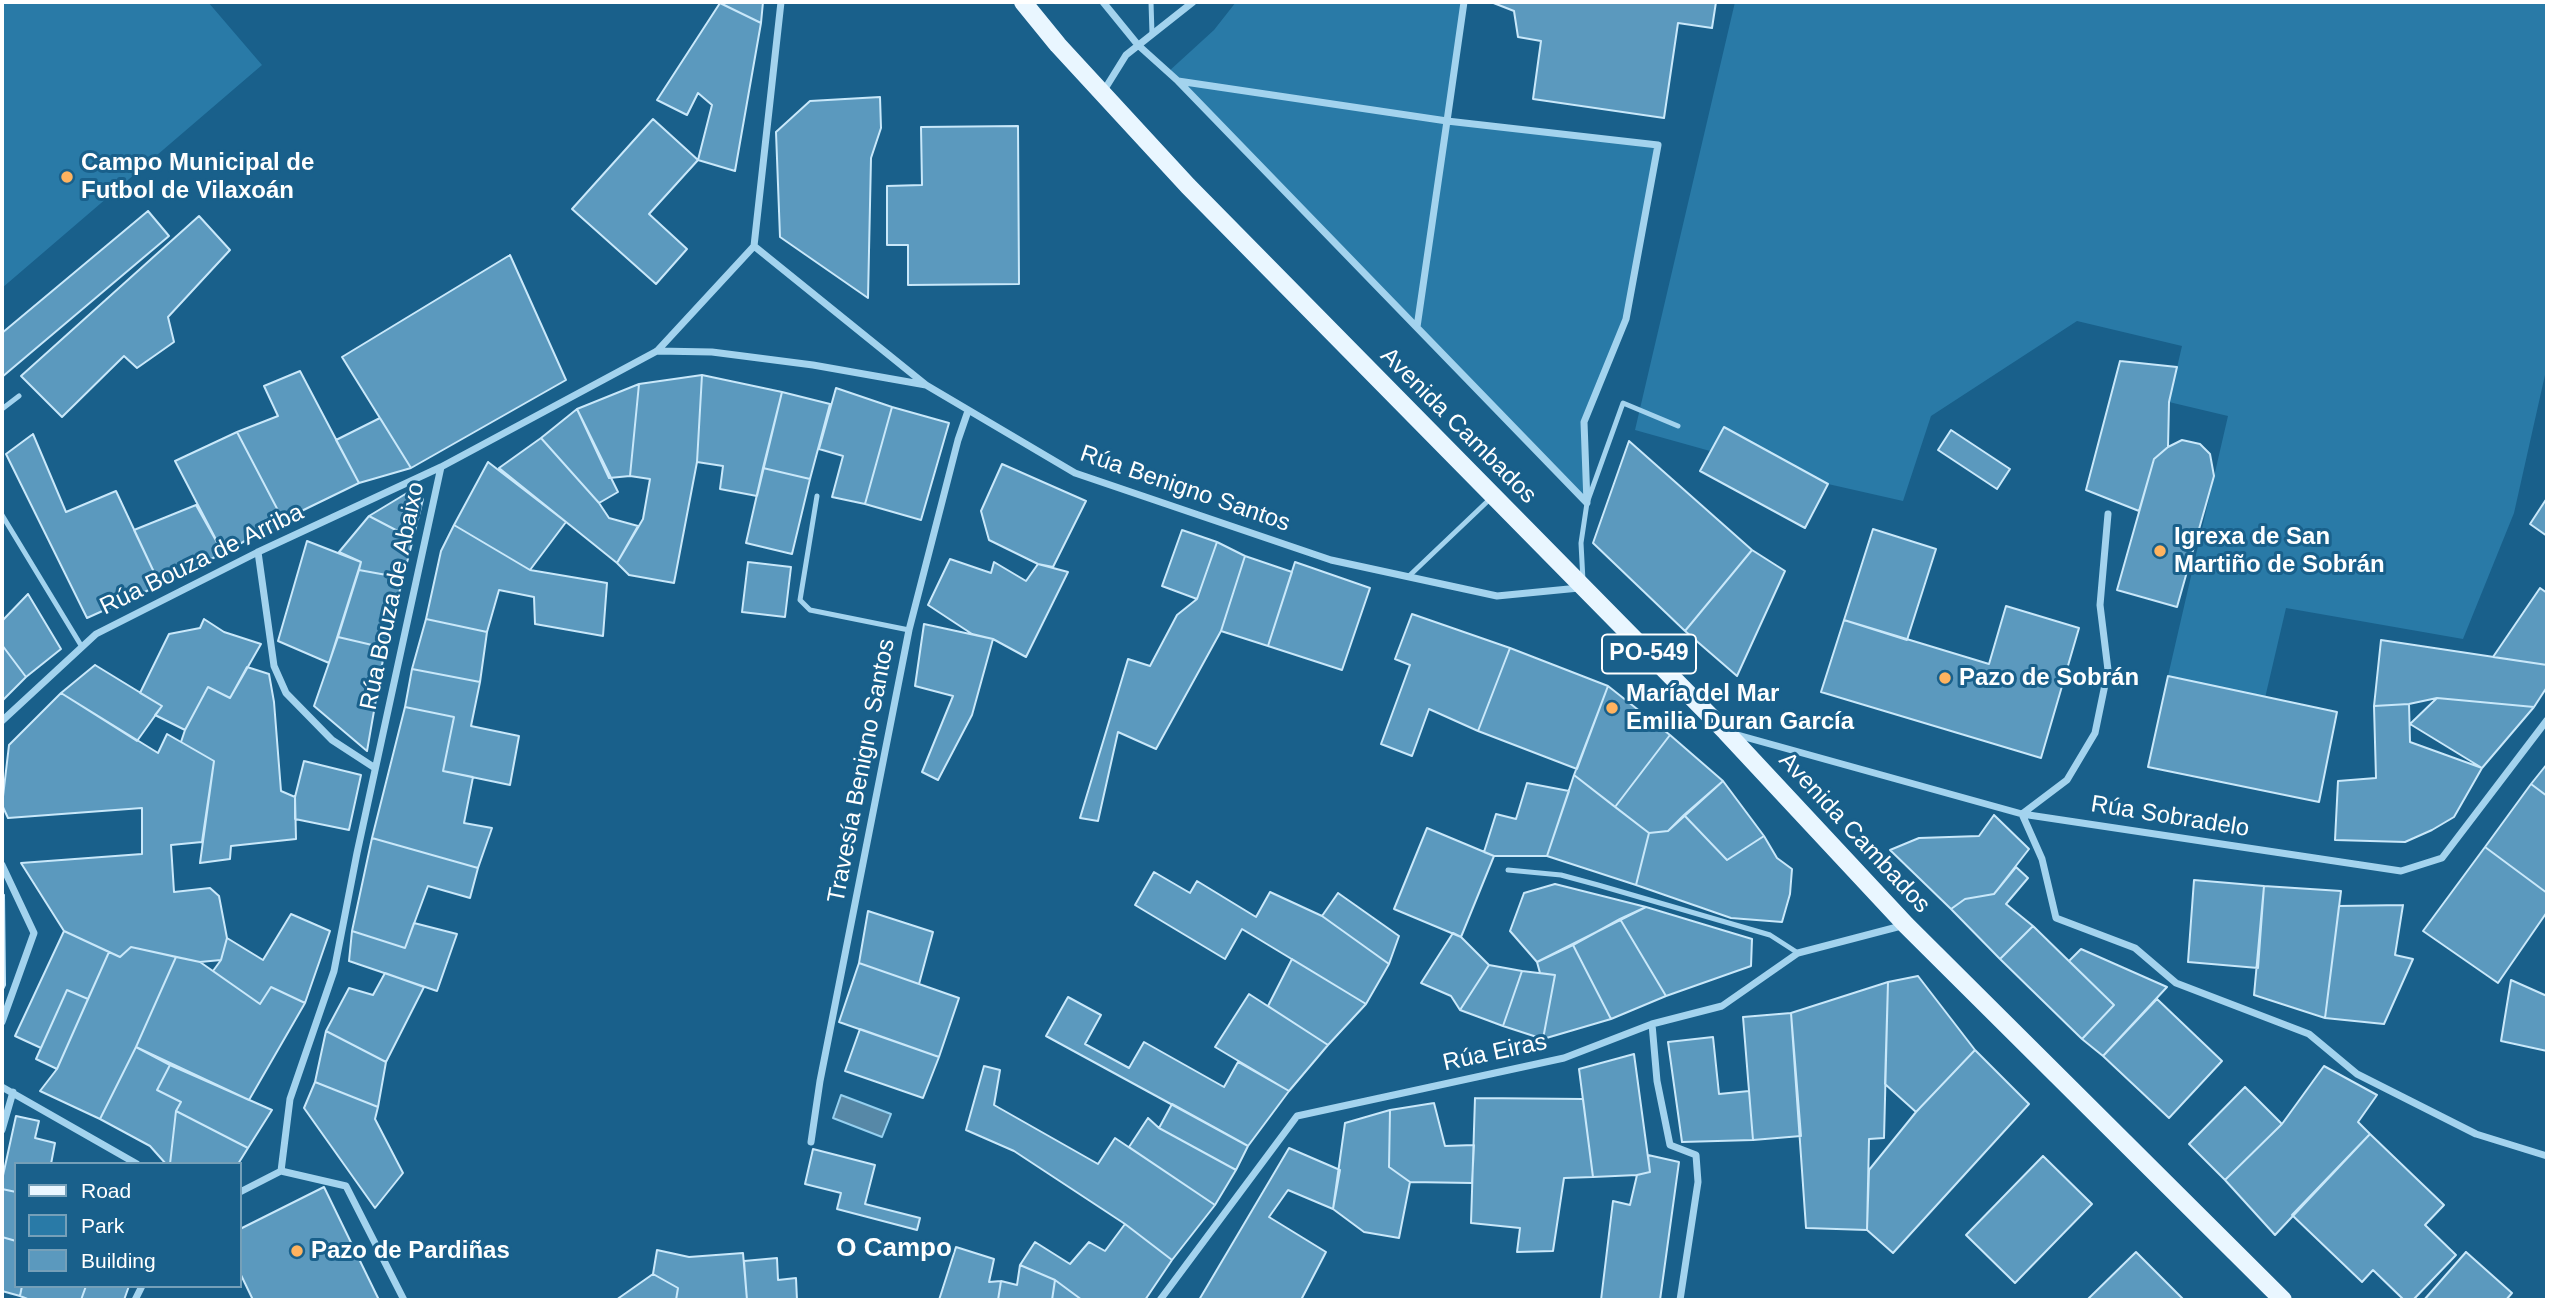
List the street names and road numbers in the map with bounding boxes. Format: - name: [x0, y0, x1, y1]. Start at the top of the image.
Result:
- street label: Avenida Cambados: [1374, 342, 1542, 510]
- street label: Rúa Benigno Santos: [1076, 440, 1294, 538]
- street label: Rúa Bouza de Abaixo: [355, 479, 431, 713]
- street label: Rúa Bouza de Arriba: [96, 498, 308, 622]
- road number: PO-549: [1602, 634, 1696, 674]
- street label: Travesía Benigno Santos: [822, 636, 902, 906]
- street label: Avenida Cambados: [1772, 747, 1936, 919]
- street label: Rúa Sobradelo: [2089, 790, 2251, 844]
- street label: Rúa Eiras: [1440, 1028, 1550, 1078]

